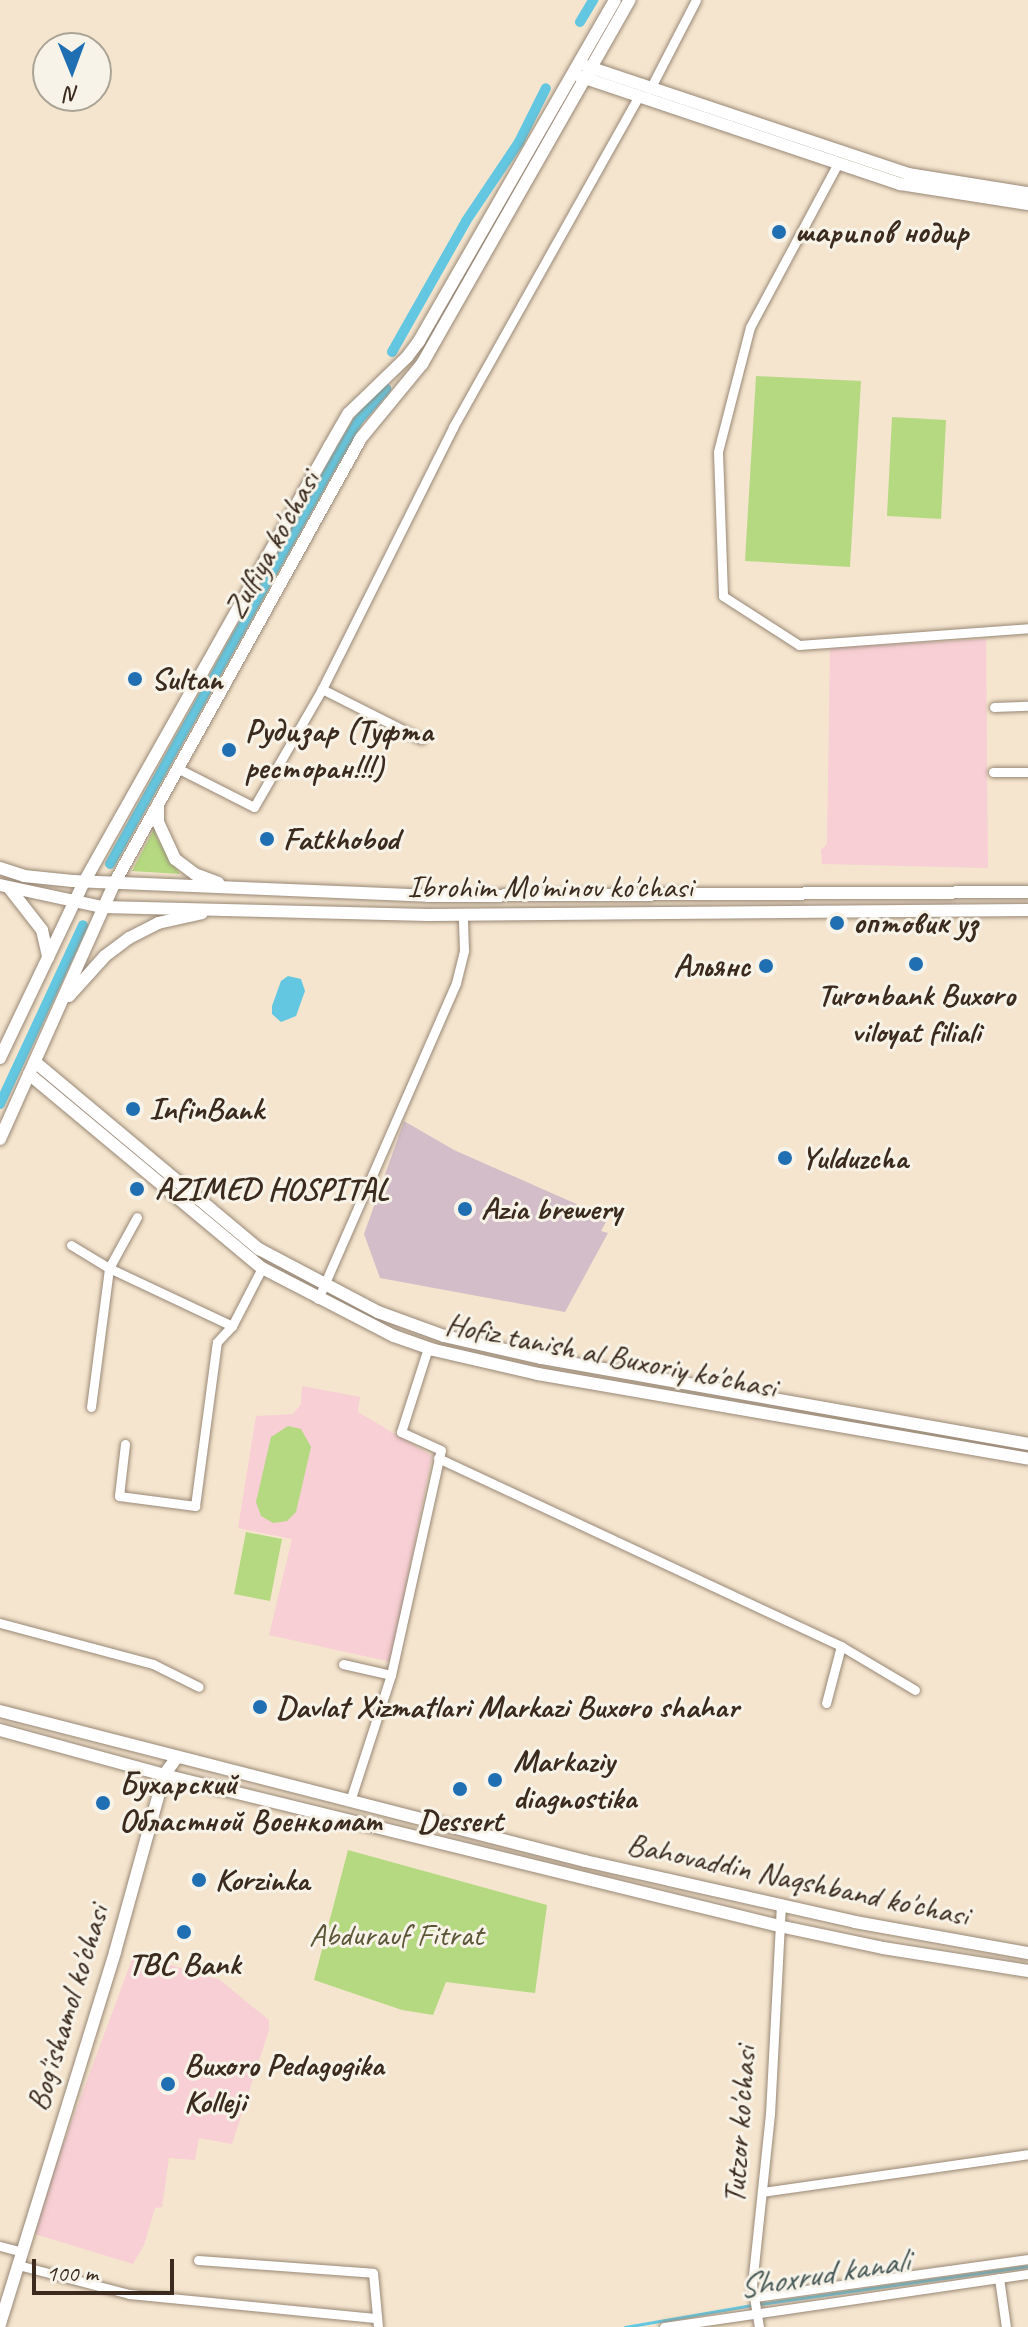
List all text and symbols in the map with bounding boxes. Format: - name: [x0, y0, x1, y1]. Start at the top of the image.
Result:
- north arrow: [32, 32, 112, 112]
- text: N: [65, 80, 79, 108]
- place label: шарипов нодир: [795, 213, 969, 251]
- marker: шарипов нодир: [770, 223, 788, 241]
- street label: Zulfiya ko'chasi: [216, 464, 328, 626]
- place label: Sultan: [151, 660, 222, 698]
- marker: Sultan: [126, 670, 144, 688]
- place label: Рудизар (Туфта ресторан!!!): [245, 713, 433, 788]
- marker: Рудизар (Туфта ресторан!!!): [220, 741, 238, 759]
- place label: Fatkhobod: [283, 820, 399, 858]
- marker: Fatkhobod: [258, 830, 276, 848]
- street label: Ibrohim Mo'minov ko'chasi: [407, 868, 693, 906]
- place label: оптовик уз: [853, 904, 977, 942]
- marker: оптовик уз: [828, 914, 846, 932]
- place label: Альянс: [673, 947, 750, 985]
- marker: Turonbank Buxoro viloyat filiali: [907, 955, 925, 973]
- marker: Альянс: [757, 957, 775, 975]
- place label: Turonbank Buxoro viloyat filiali: [817, 977, 1015, 1052]
- place label: InfinBank: [149, 1090, 263, 1128]
- marker: InfinBank: [124, 1100, 142, 1118]
- place label: Yulduzcha: [801, 1139, 908, 1177]
- marker: Yulduzcha: [776, 1149, 794, 1167]
- place label: AZIMED HOSPITAL: [155, 1170, 389, 1208]
- marker: AZIMED HOSPITAL: [126, 1178, 148, 1200]
- place label: Azia brewery: [481, 1190, 622, 1228]
- marker: Azia brewery: [456, 1200, 474, 1218]
- street label: Hofiz tanish al Buxoriy ko'chasi: [441, 1305, 781, 1407]
- place label: Davlat Xizmatlari Markazi Buxoro shahar: [276, 1688, 738, 1726]
- marker: Davlat Xizmatlari Markazi Buxoro shahar: [251, 1698, 269, 1716]
- place label: Markaziy diagnostika: [513, 1743, 636, 1818]
- place label: Бухарский Областной Военкомат: [119, 1766, 381, 1841]
- marker: Markaziy diagnostika: [484, 1769, 506, 1791]
- marker: Dessert: [451, 1780, 469, 1798]
- marker: Бухарский Областной Военкомат: [94, 1794, 112, 1812]
- place label: Dessert: [418, 1802, 502, 1840]
- street label: Bahovaddin Naqshband ko'chasi: [623, 1825, 973, 1935]
- place label: Korzinka: [215, 1861, 309, 1899]
- marker: Korzinka: [190, 1871, 208, 1889]
- street label: Bog'ishamol ko'chasi: [18, 1900, 118, 2116]
- park label: Abdurauf Fitrat: [309, 1916, 483, 1954]
- marker: TBC Bank: [175, 1923, 193, 1941]
- place label: TBC Bank: [128, 1945, 240, 1983]
- street label: Tutzor ko'chasi: [715, 2045, 765, 2205]
- place label: Buxoro Pedagogika Kolleji: [184, 2047, 384, 2122]
- marker: Buxoro Pedagogika Kolleji: [159, 2075, 177, 2093]
- water label: Shoxrud kanali: [735, 2239, 911, 2307]
- scale bar: [36, 2243, 178, 2293]
- text: 100 m: [46, 2258, 98, 2288]

